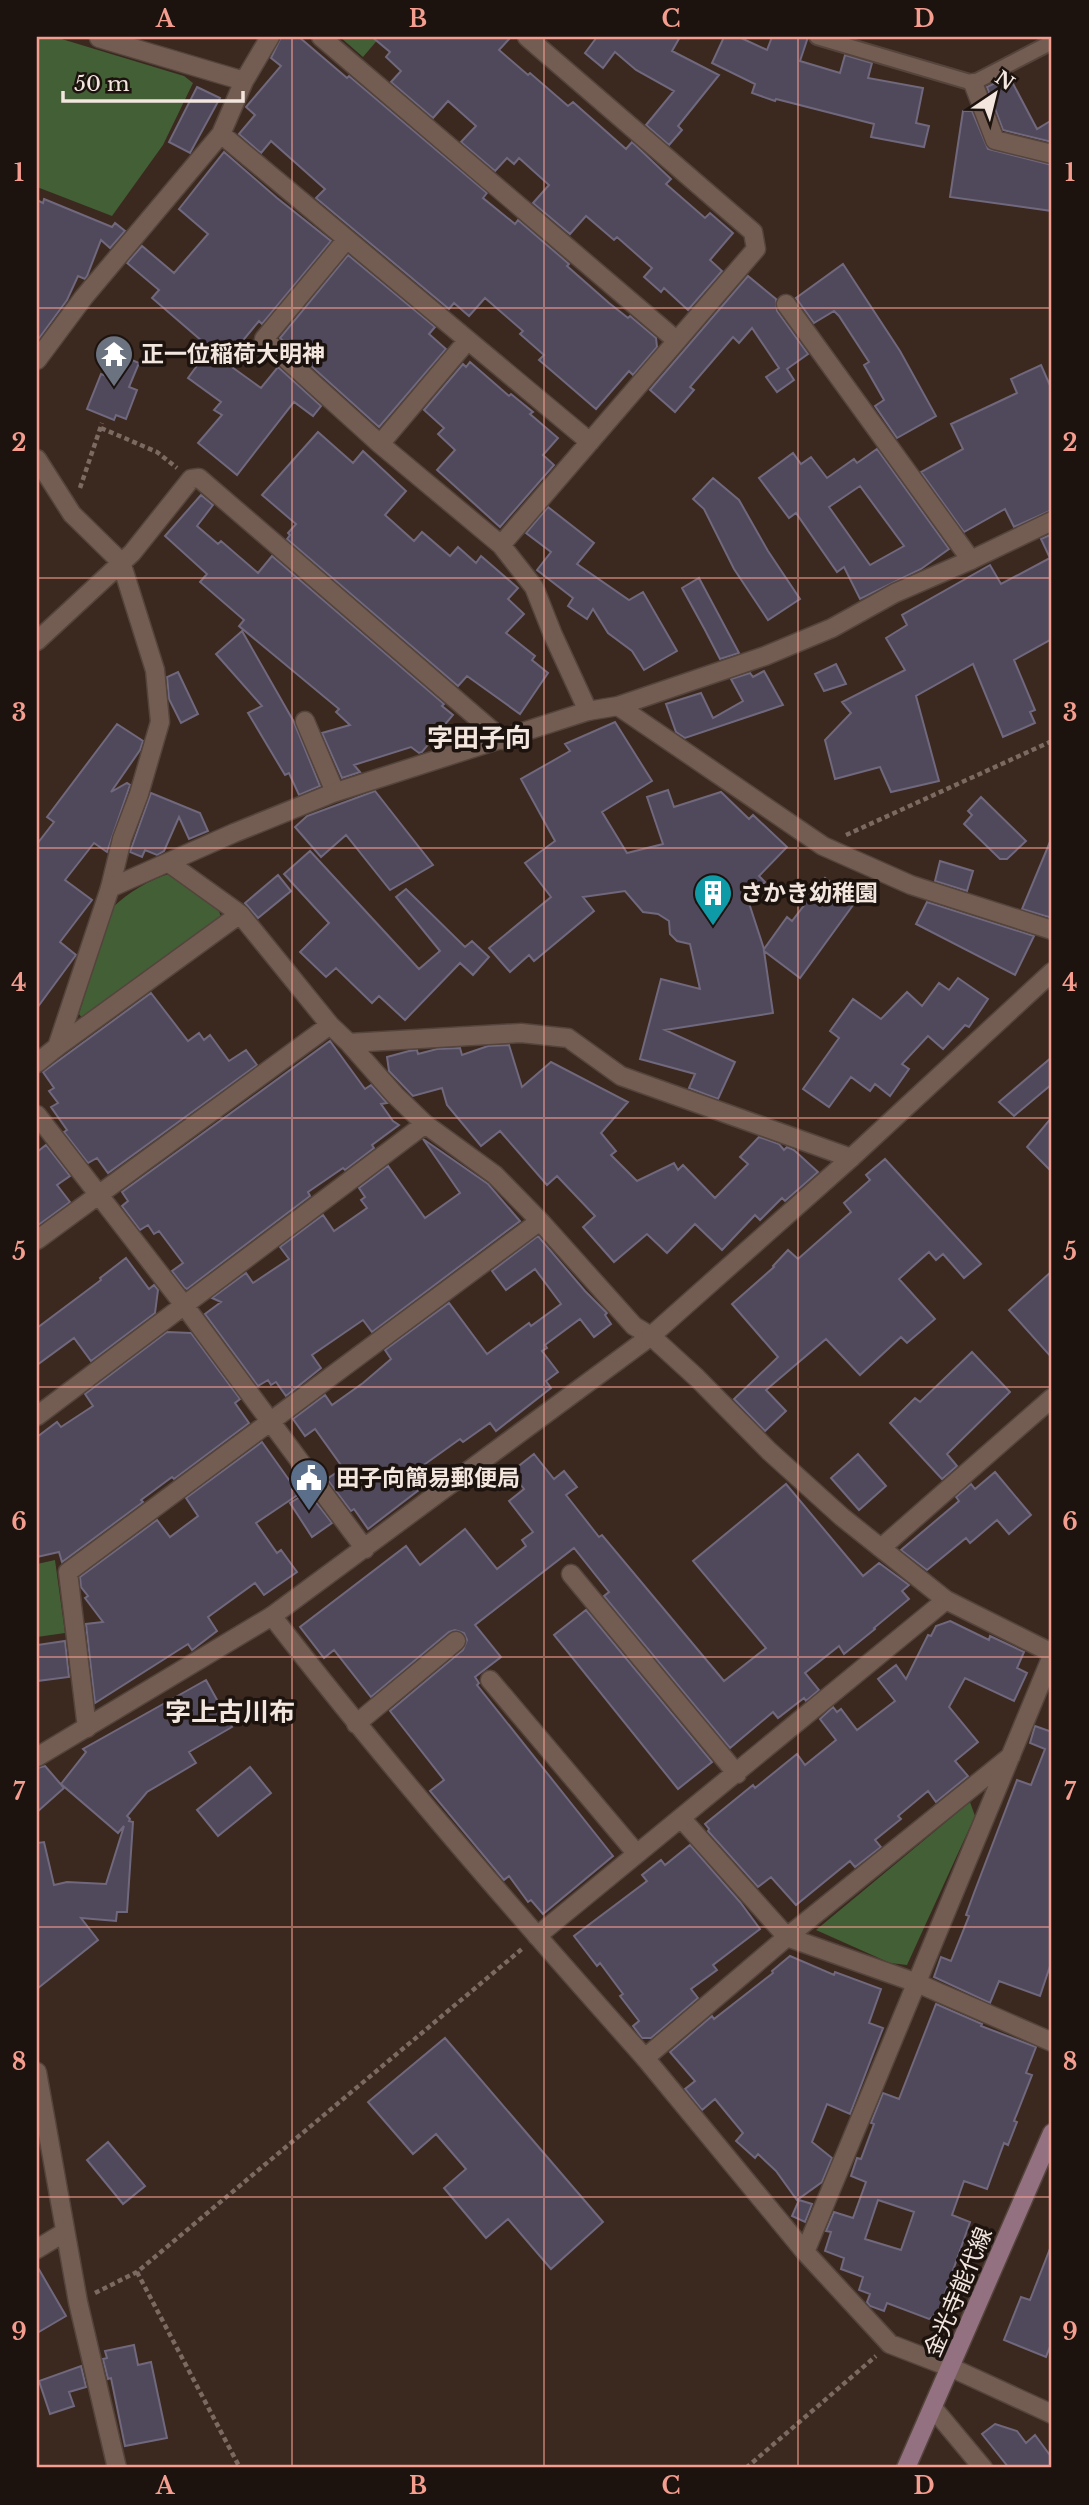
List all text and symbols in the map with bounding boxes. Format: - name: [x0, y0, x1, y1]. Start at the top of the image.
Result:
- text: A: [155, 5, 176, 33]
- text: B: [409, 5, 427, 33]
- text: C: [662, 5, 680, 33]
- text: D: [913, 5, 935, 33]
- scale bar: [63, 60, 243, 104]
- north arrow: [960, 60, 1030, 130]
- text: N: [991, 66, 1018, 95]
- text: 50 m: [74, 71, 130, 97]
- text: 1: [14, 159, 24, 187]
- text: 1: [1065, 159, 1075, 187]
- temple icon: 正一位稲荷大明神: [93, 333, 135, 388]
- place label: 正一位稲荷大明神: [141, 340, 325, 368]
- text: 2: [12, 429, 26, 457]
- text: 2: [1063, 429, 1077, 457]
- text: 3: [12, 699, 26, 727]
- text: 3: [1063, 699, 1077, 727]
- district label: 字田子向: [427, 722, 531, 754]
- building icon: さかき幼稚園: [692, 872, 734, 927]
- place label: さかき幼稚園: [740, 879, 878, 907]
- text: 4: [11, 969, 27, 997]
- text: 4: [1062, 969, 1078, 997]
- text: 5: [12, 1238, 26, 1266]
- text: 5: [1063, 1238, 1077, 1266]
- public building icon: 田子向簡易郵便局: [288, 1457, 330, 1512]
- place label: 田子向簡易郵便局: [336, 1464, 520, 1492]
- text: 6: [11, 1508, 27, 1536]
- text: 6: [1062, 1508, 1078, 1536]
- district label: 字上古川布: [165, 1696, 295, 1728]
- text: 7: [13, 1778, 26, 1806]
- text: 7: [1064, 1778, 1077, 1806]
- text: 8: [12, 2048, 26, 2076]
- text: 8: [1063, 2048, 1077, 2076]
- street label: 金光寺能代線: [918, 2223, 998, 2361]
- text: 9: [11, 2318, 27, 2346]
- text: 9: [1062, 2318, 1078, 2346]
- text: A: [155, 2472, 176, 2500]
- text: B: [409, 2472, 427, 2500]
- text: C: [662, 2472, 680, 2500]
- text: D: [913, 2472, 935, 2500]

